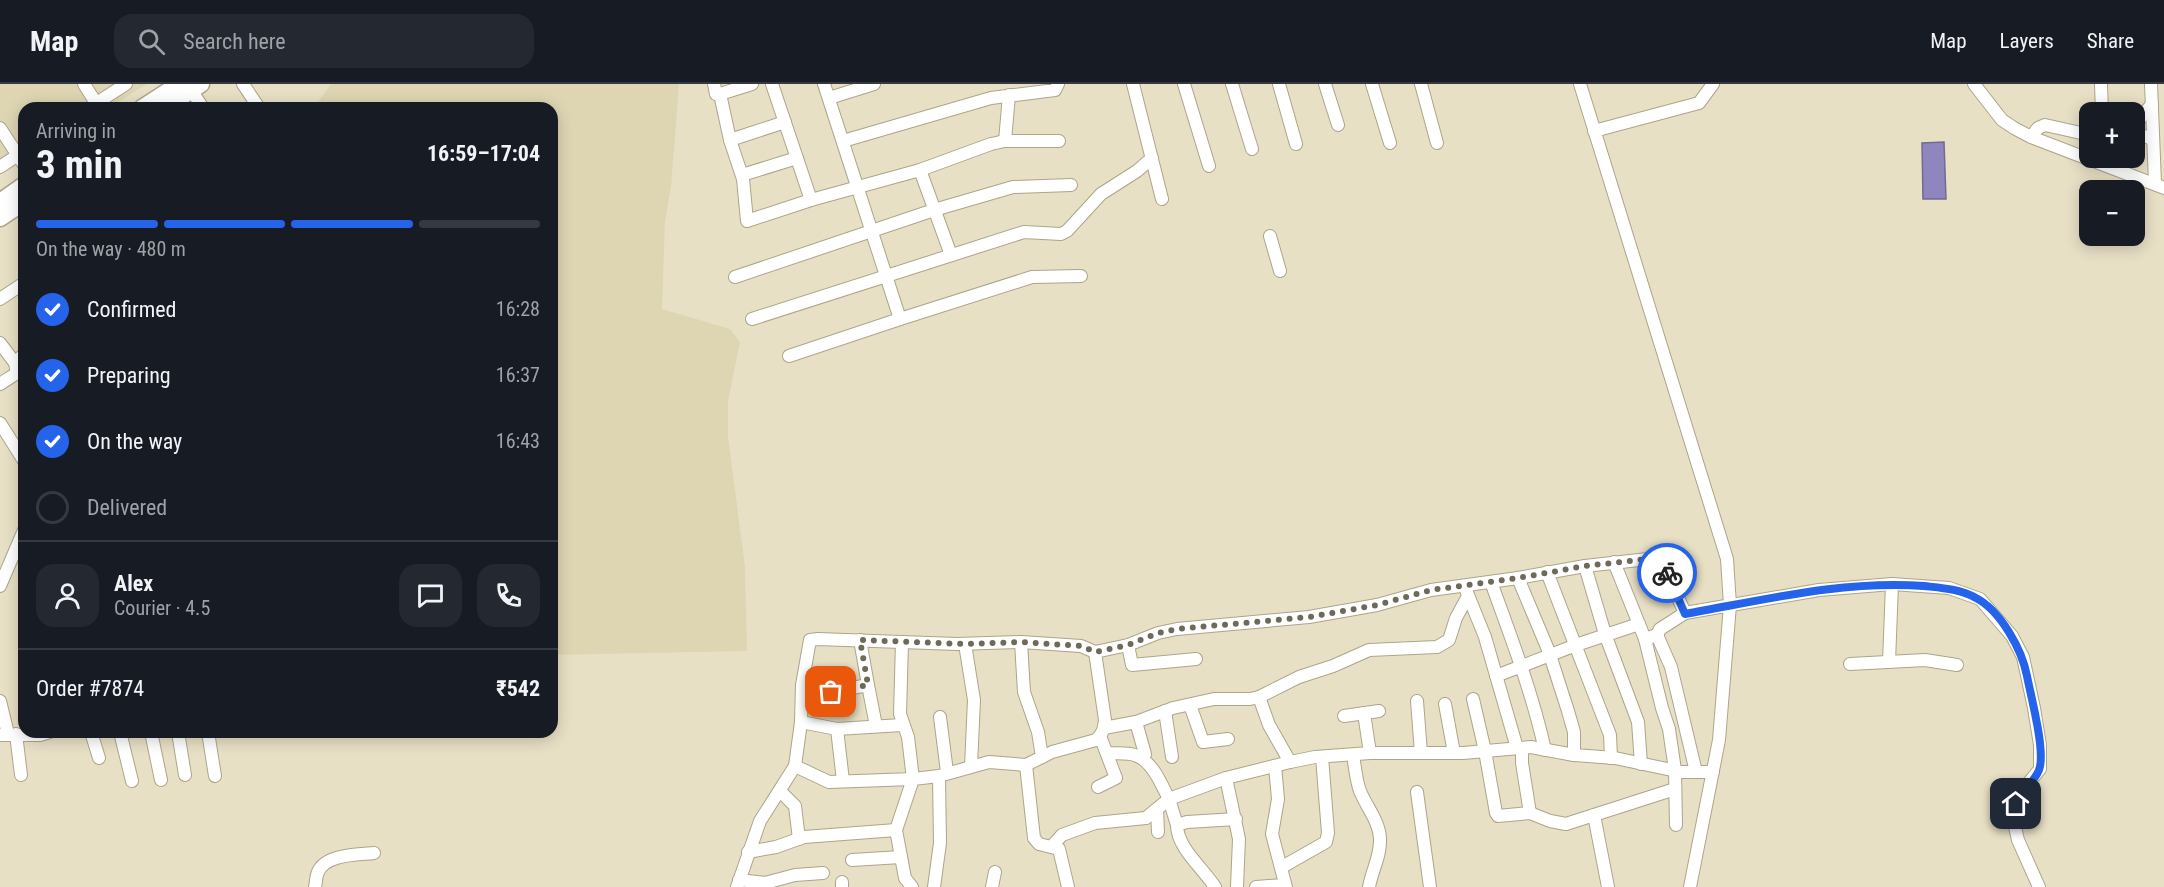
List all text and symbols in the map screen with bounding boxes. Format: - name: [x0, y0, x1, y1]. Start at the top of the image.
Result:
- search box: [114, 14, 534, 68]
- text: Map: [30, 25, 78, 58]
- icon: search: [135, 25, 168, 58]
- text: Search here: [183, 29, 286, 54]
- text: Map: [1930, 29, 1967, 53]
- text: Layers: [2000, 29, 2054, 53]
- text: Share: [2087, 29, 2134, 53]
- map controls: [2079, 102, 2145, 246]
- button: +: [2079, 102, 2145, 168]
- text: Arriving in: [36, 119, 116, 143]
- text: 16:59–17:04: [427, 141, 540, 166]
- text: 3 min: [36, 142, 123, 188]
- button: −: [2079, 180, 2145, 246]
- text: On the way · 480 m: [36, 237, 186, 261]
- icon: check: [36, 293, 69, 326]
- text: Confirmed: [87, 297, 176, 322]
- text: 16:28: [496, 297, 540, 321]
- icon: check: [36, 359, 69, 392]
- text: Preparing: [87, 363, 171, 388]
- text: 16:37: [496, 363, 540, 387]
- icon: check: [36, 425, 69, 458]
- text: On the way: [87, 429, 182, 454]
- text: 16:43: [496, 429, 540, 453]
- text: Delivered: [87, 495, 167, 520]
- courier: [1637, 543, 1697, 603]
- icon: bike: [1651, 557, 1684, 590]
- button: person: [36, 564, 99, 627]
- button: chat: [399, 564, 462, 627]
- button: phone: [477, 564, 540, 627]
- text: Alex: [114, 571, 153, 596]
- text: Courier · 4.5: [114, 596, 210, 620]
- pin: [805, 666, 856, 717]
- icon: bag: [814, 675, 847, 708]
- text: Order #7874: [36, 676, 144, 701]
- text: ₹542: [496, 676, 540, 701]
- pin: [1990, 778, 2041, 829]
- icon: home: [1999, 787, 2032, 820]

